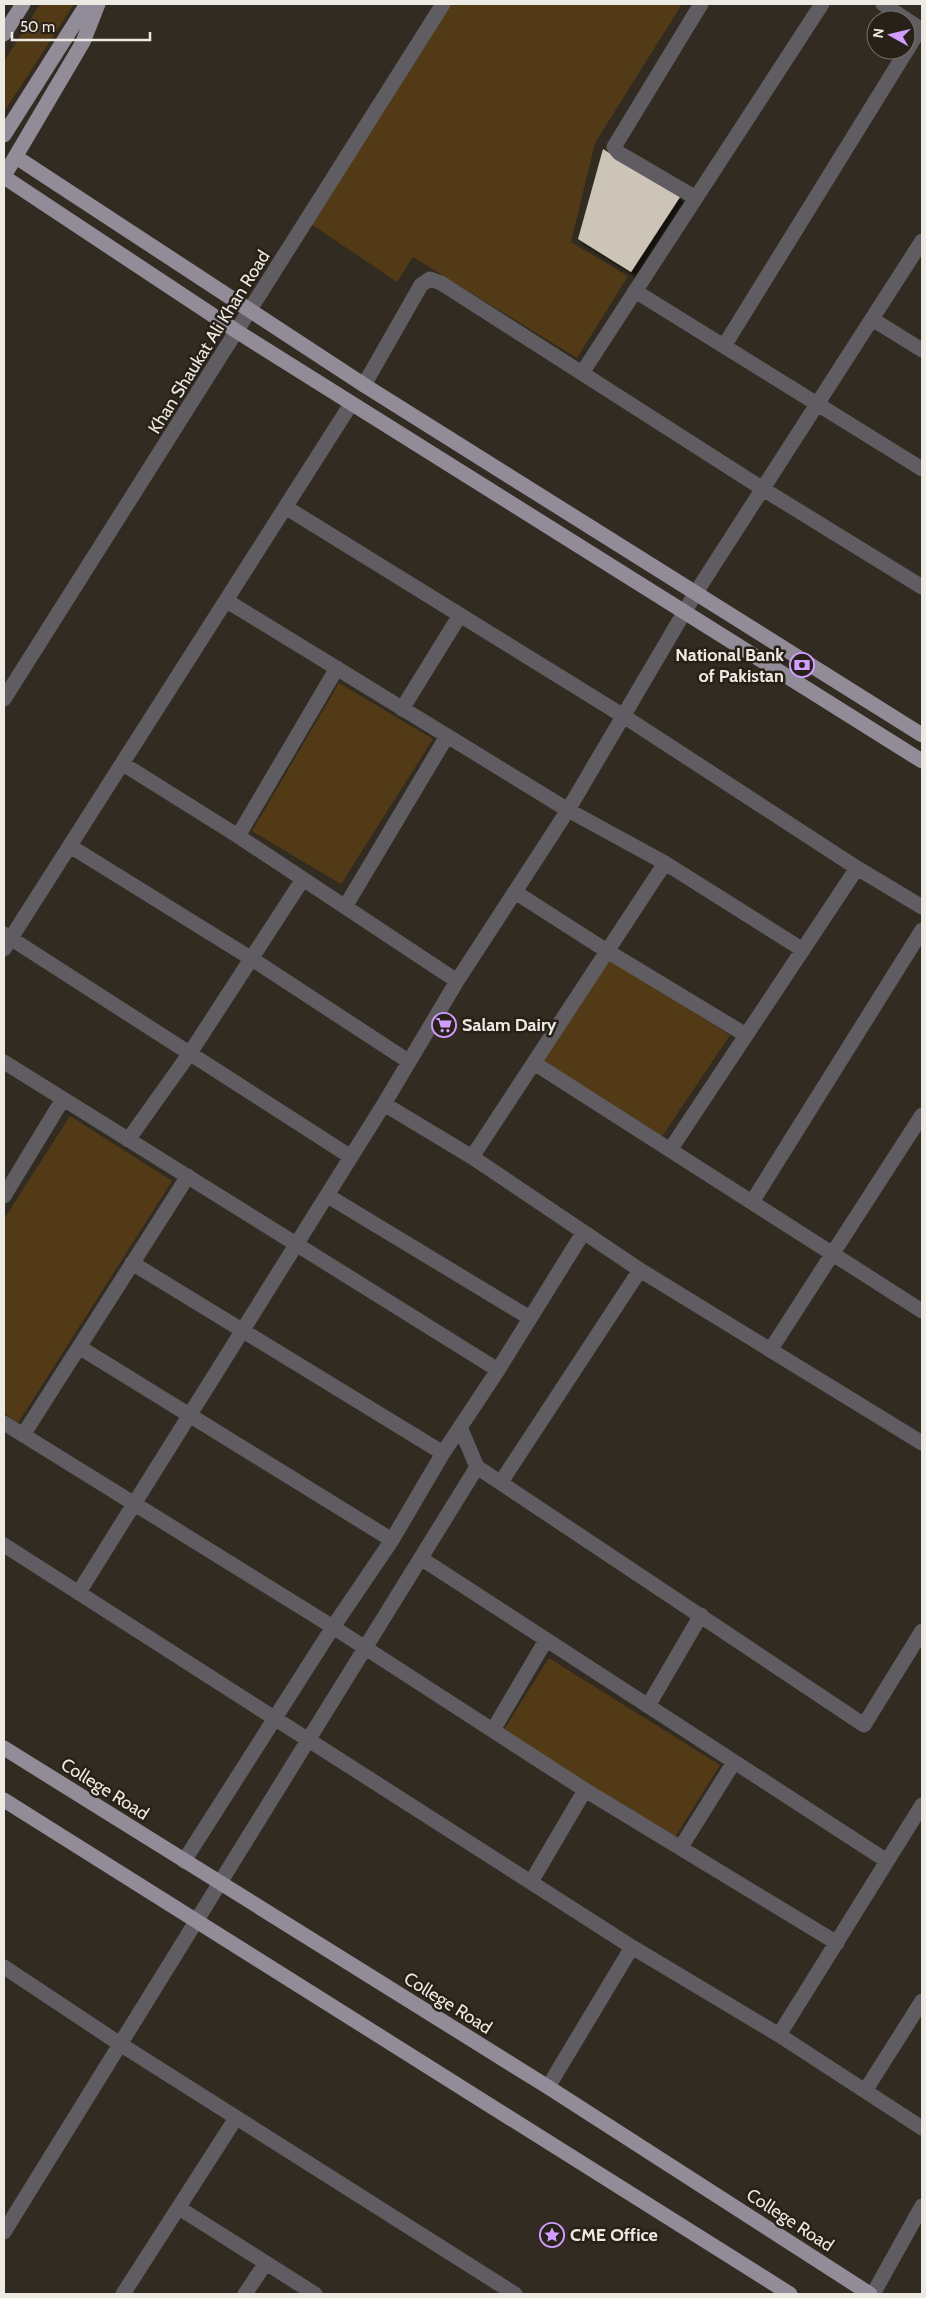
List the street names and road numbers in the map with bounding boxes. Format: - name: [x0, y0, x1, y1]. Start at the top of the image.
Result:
- street label: Khan Shaukat Ali Khan Road: [143, 246, 275, 438]
- street label: College Road: [57, 1753, 153, 1825]
- street label: College Road: [400, 1967, 496, 2039]
- street label: College Road: [742, 2184, 838, 2256]

